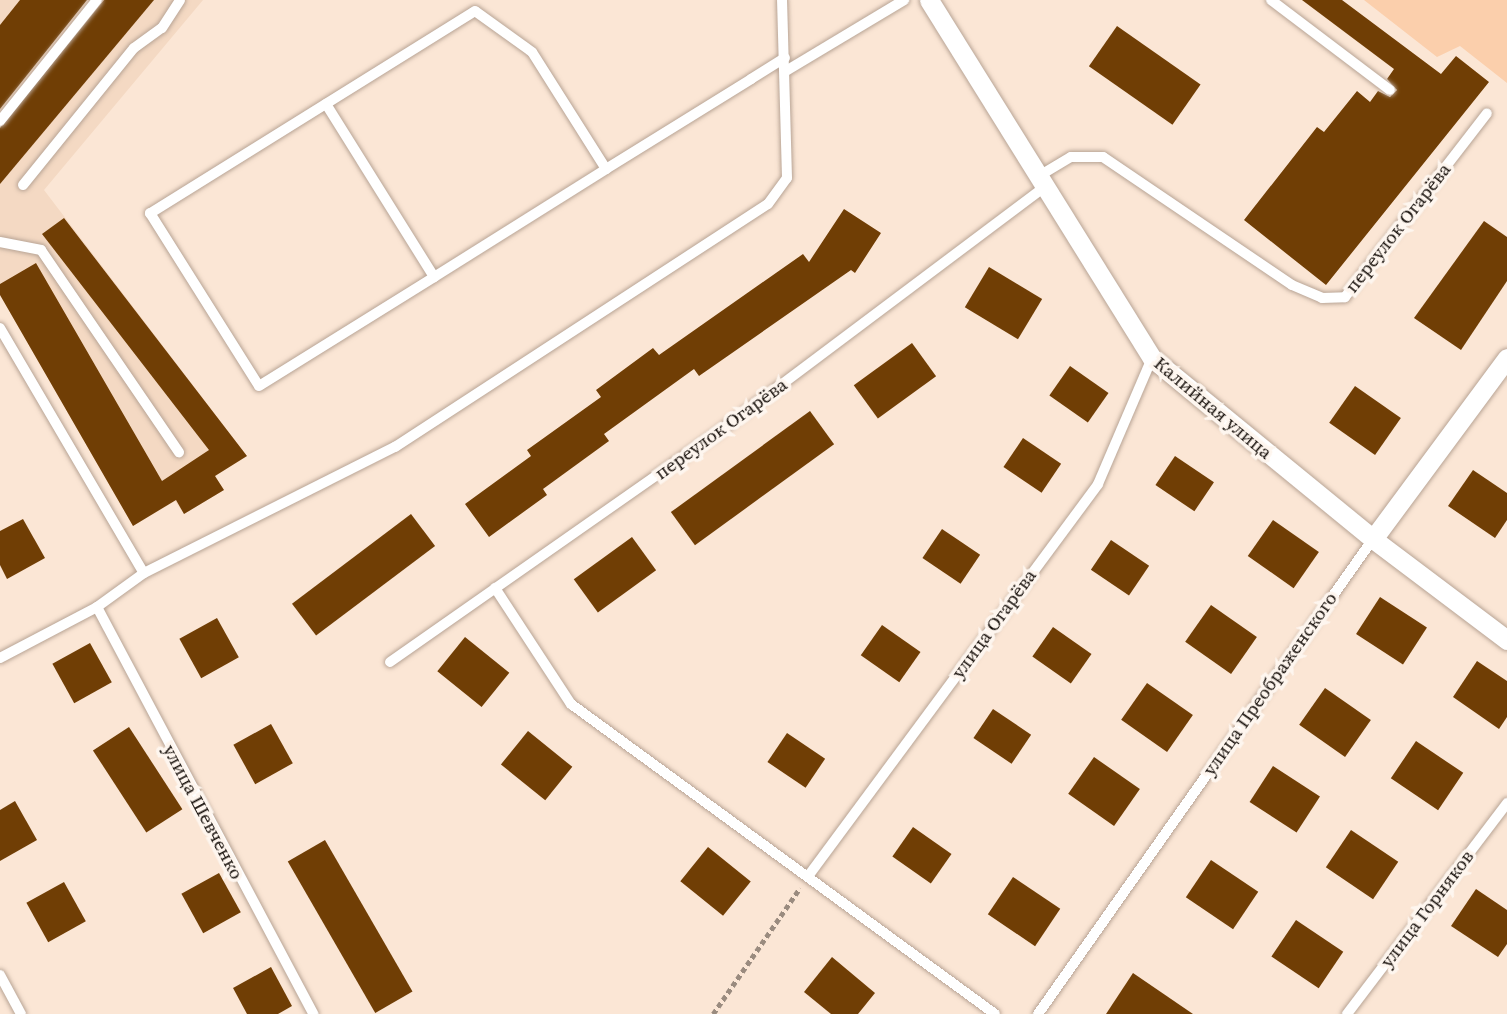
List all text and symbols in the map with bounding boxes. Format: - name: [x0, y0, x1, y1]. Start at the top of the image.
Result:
- street label: переулок Огарёва: [1340, 159, 1456, 297]
- street label: Калийная улица: [1149, 352, 1277, 464]
- street label: переулок Огарёва: [650, 373, 792, 485]
- street label: улица Огарёва: [947, 565, 1041, 683]
- street label: улица Преображенского: [1198, 588, 1342, 780]
- street label: улица Шевченко: [158, 741, 248, 883]
- street label: улица Горняков: [1375, 846, 1479, 972]

